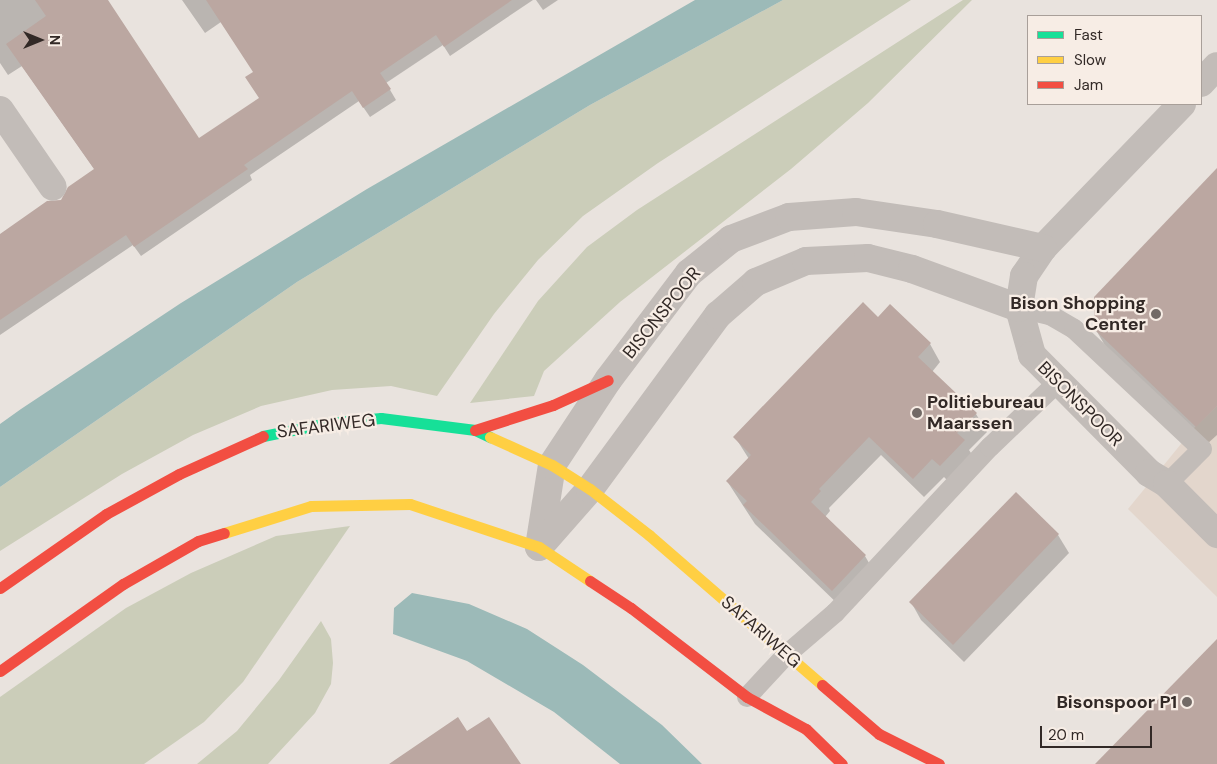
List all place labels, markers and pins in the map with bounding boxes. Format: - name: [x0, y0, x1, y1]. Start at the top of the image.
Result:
- place label: Bison Shopping Center: [1010, 293, 1146, 336]
- marker: Bison Shopping Center: [1150, 308, 1162, 320]
- place label: Politiebureau Maarssen: [927, 392, 1044, 434]
- marker: Politiebureau Maarssen: [911, 407, 923, 419]
- place label: Bisonspoor P1: [1056, 691, 1177, 713]
- marker: Bisonspoor P1: [1181, 696, 1193, 708]

